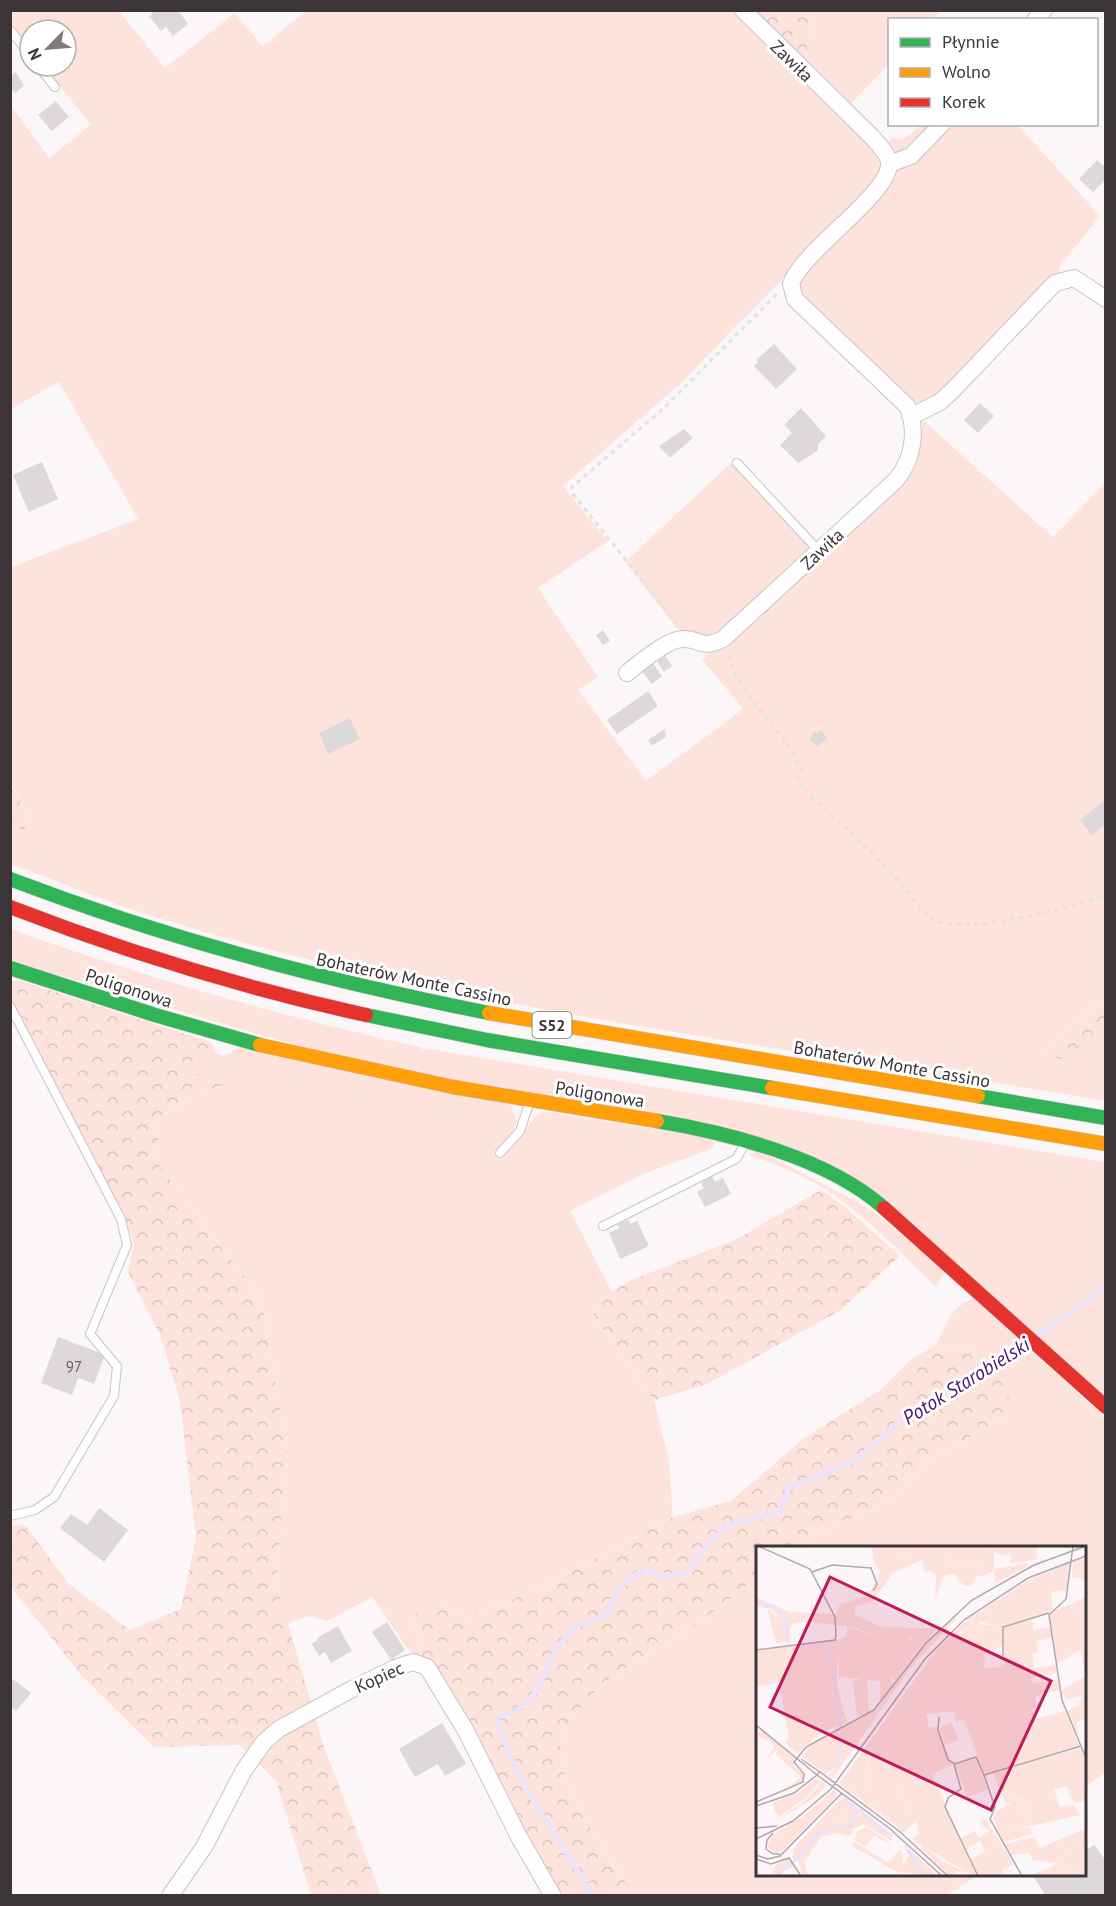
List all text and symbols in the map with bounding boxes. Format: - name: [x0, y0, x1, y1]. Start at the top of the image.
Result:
- north arrow: [18, 18, 78, 78]
- legend: [888, 18, 1098, 126]
- text: Płynnie: [942, 30, 999, 53]
- street label: Zawiła: [766, 35, 818, 87]
- text: N: [23, 45, 46, 63]
- text: Wolno: [942, 60, 991, 83]
- text: Korek: [942, 90, 986, 113]
- street label: Zawiła: [796, 523, 848, 575]
- street label: Bohaterów Monte Cassino: [314, 947, 514, 1011]
- street label: Poligonowa: [83, 963, 175, 1013]
- road number: S52: [532, 1012, 572, 1038]
- street label: Bohaterów Monte Cassino: [792, 1035, 992, 1093]
- street label: Poligonowa: [554, 1076, 646, 1112]
- water label: Potok Starobielski: [897, 1331, 1035, 1431]
- house number: 97: [66, 1357, 82, 1376]
- inset map: [756, 1546, 1086, 1876]
- street label: Kopiec: [351, 1656, 407, 1698]

